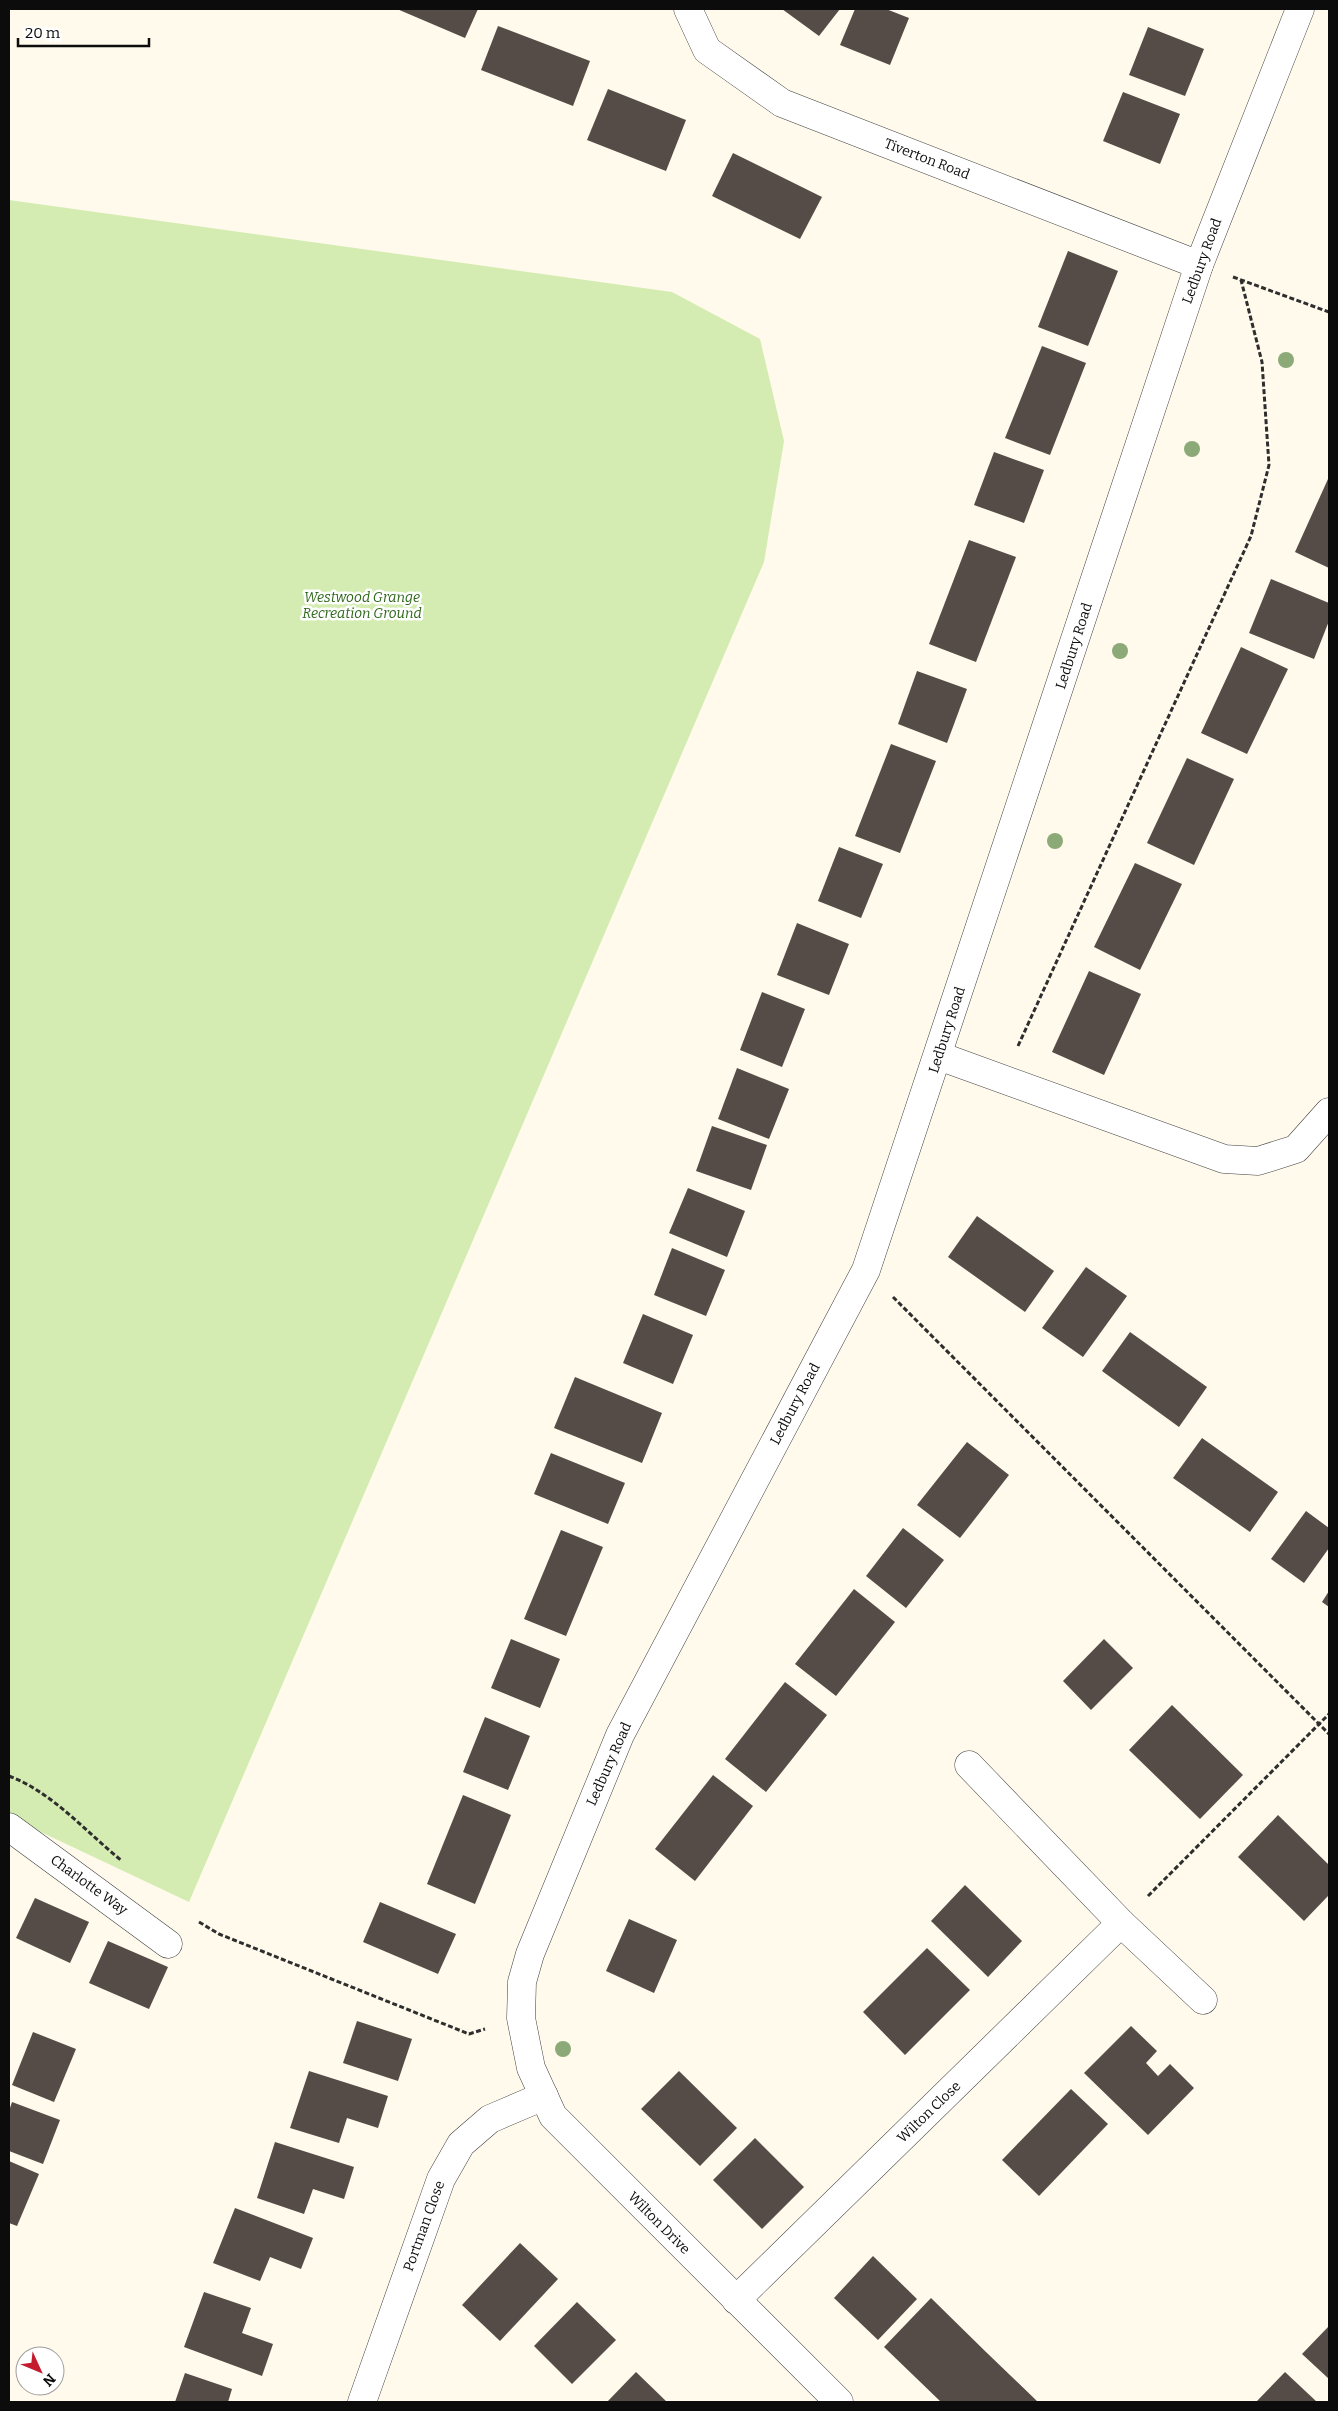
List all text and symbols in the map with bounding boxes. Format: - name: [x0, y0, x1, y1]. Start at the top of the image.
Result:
- scale bar: [18, 15, 149, 47]
- text: 20 m: [25, 24, 61, 42]
- street label: Tiverton Road: [882, 135, 972, 183]
- street label: Ledbury Road: [1179, 216, 1225, 306]
- park label: Westwood Grange Recreation Ground: [302, 589, 422, 622]
- street label: Ledbury Road: [1052, 601, 1096, 691]
- street label: Ledbury Road: [925, 985, 969, 1075]
- street label: Ledbury Road: [766, 1360, 824, 1448]
- street label: Ledbury Road: [583, 1720, 635, 1808]
- street label: Charlotte Way: [47, 1851, 131, 1919]
- street label: Wilton Close: [894, 2078, 964, 2146]
- street label: Portman Close: [400, 2178, 448, 2274]
- street label: Wilton Drive: [624, 2188, 694, 2258]
- north arrow: [15, 2346, 65, 2396]
- text: N: [39, 2370, 59, 2390]

